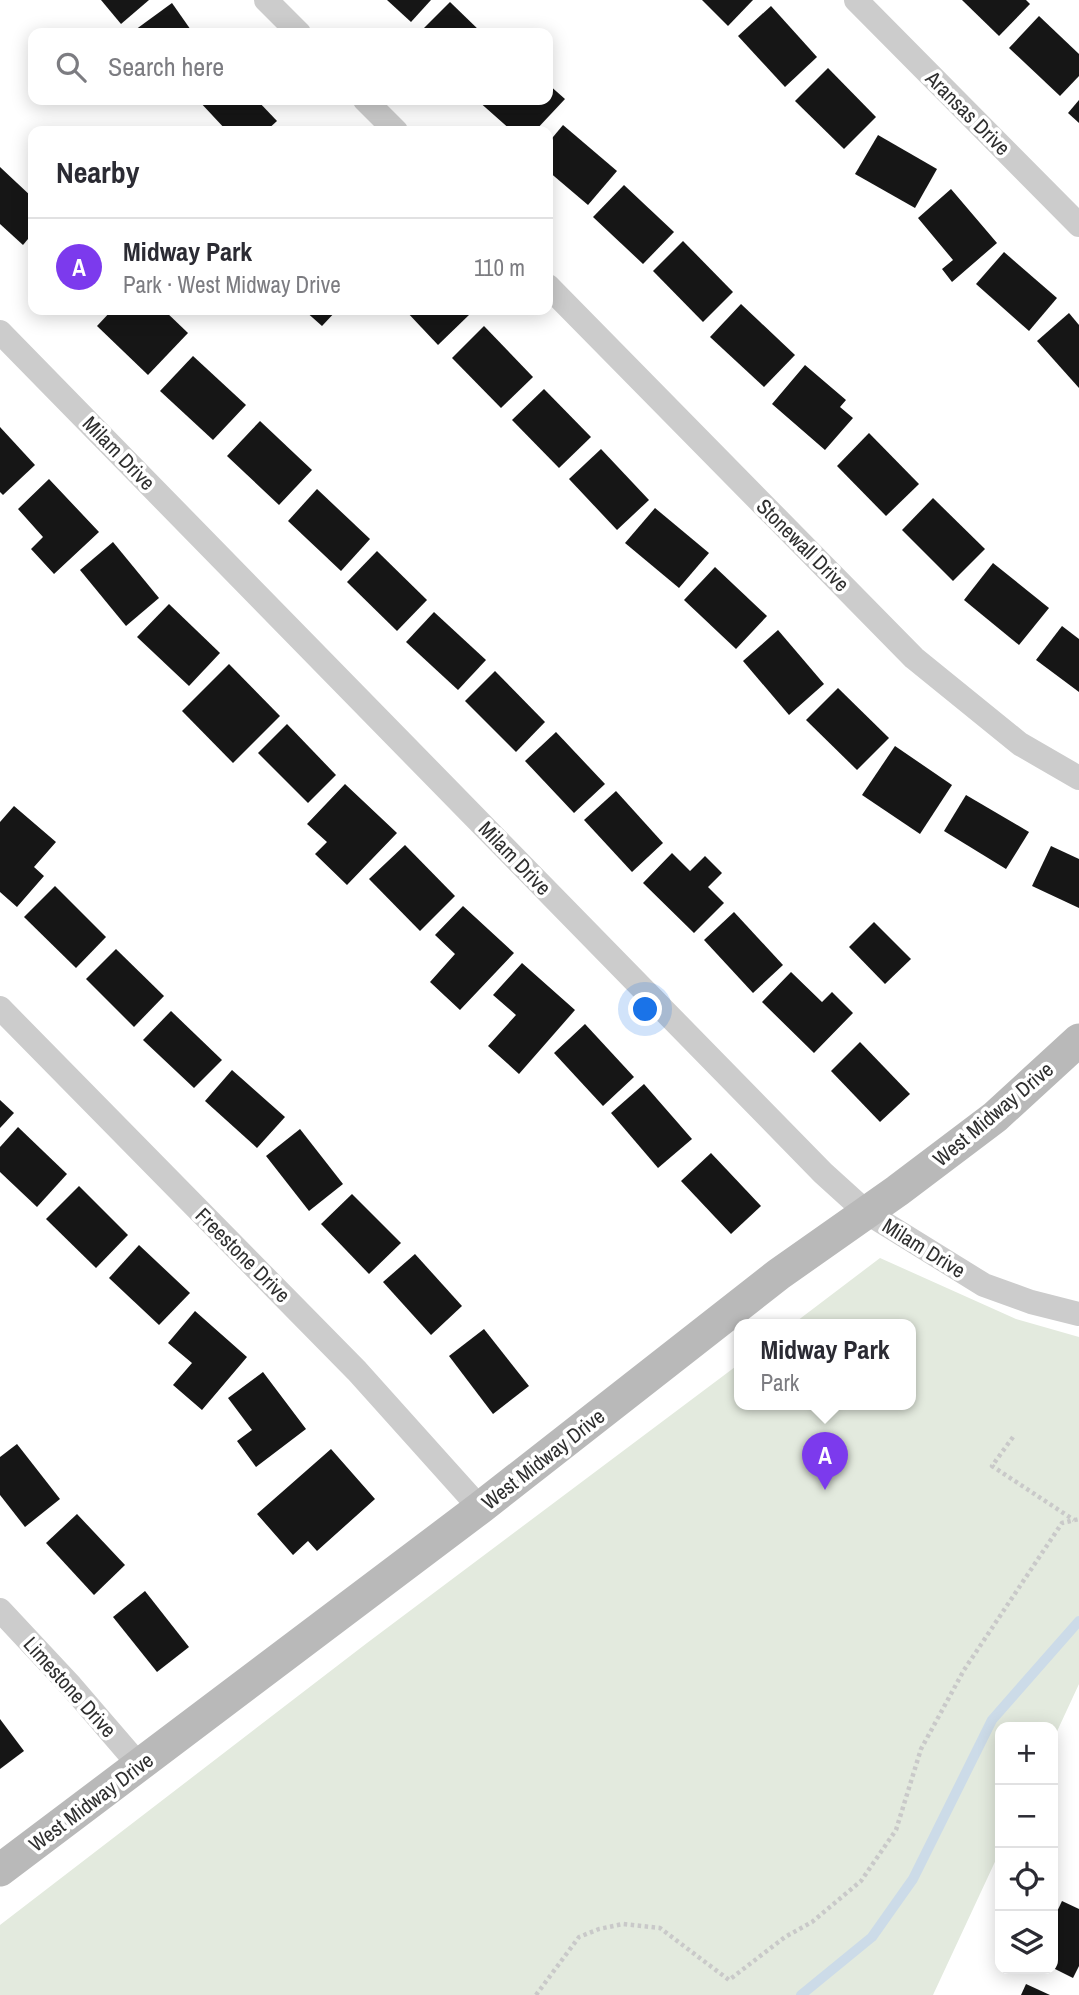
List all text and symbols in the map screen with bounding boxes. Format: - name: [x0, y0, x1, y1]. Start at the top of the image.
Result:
- search box: [28, 28, 553, 105]
- icon: search: [52, 48, 90, 86]
- text: Search here: [108, 49, 224, 84]
- street label: Aransas Drive: [918, 63, 1017, 162]
- text: Nearby: [56, 152, 139, 192]
- text: Midway Park: [123, 234, 252, 269]
- text: A: [72, 252, 86, 283]
- text: 110 m: [474, 252, 525, 283]
- text: Park · West Midway Drive: [123, 269, 341, 300]
- street label: Milam Drive: [76, 410, 162, 496]
- street label: Stonewall Drive: [750, 492, 856, 598]
- street label: Milam Drive: [472, 815, 558, 901]
- your location: [628, 992, 662, 1026]
- street label: West Midway Drive: [927, 1055, 1059, 1173]
- street label: Freestone Drive: [189, 1201, 297, 1309]
- street label: Milam Drive: [877, 1211, 971, 1285]
- popup: [734, 1319, 916, 1410]
- text: Midway Park: [760, 1332, 890, 1367]
- text: Park: [760, 1367, 799, 1398]
- street label: West Midway Drive: [475, 1402, 611, 1516]
- pin: A: [802, 1432, 848, 1490]
- street label: Limestone Drive: [17, 1630, 123, 1744]
- map controls: [995, 1722, 1058, 1974]
- button: +: [995, 1722, 1058, 1785]
- street label: West Midway Drive: [23, 1746, 159, 1858]
- button: −: [995, 1785, 1058, 1848]
- button: locate: [995, 1848, 1058, 1911]
- button: layers: [995, 1911, 1058, 1974]

